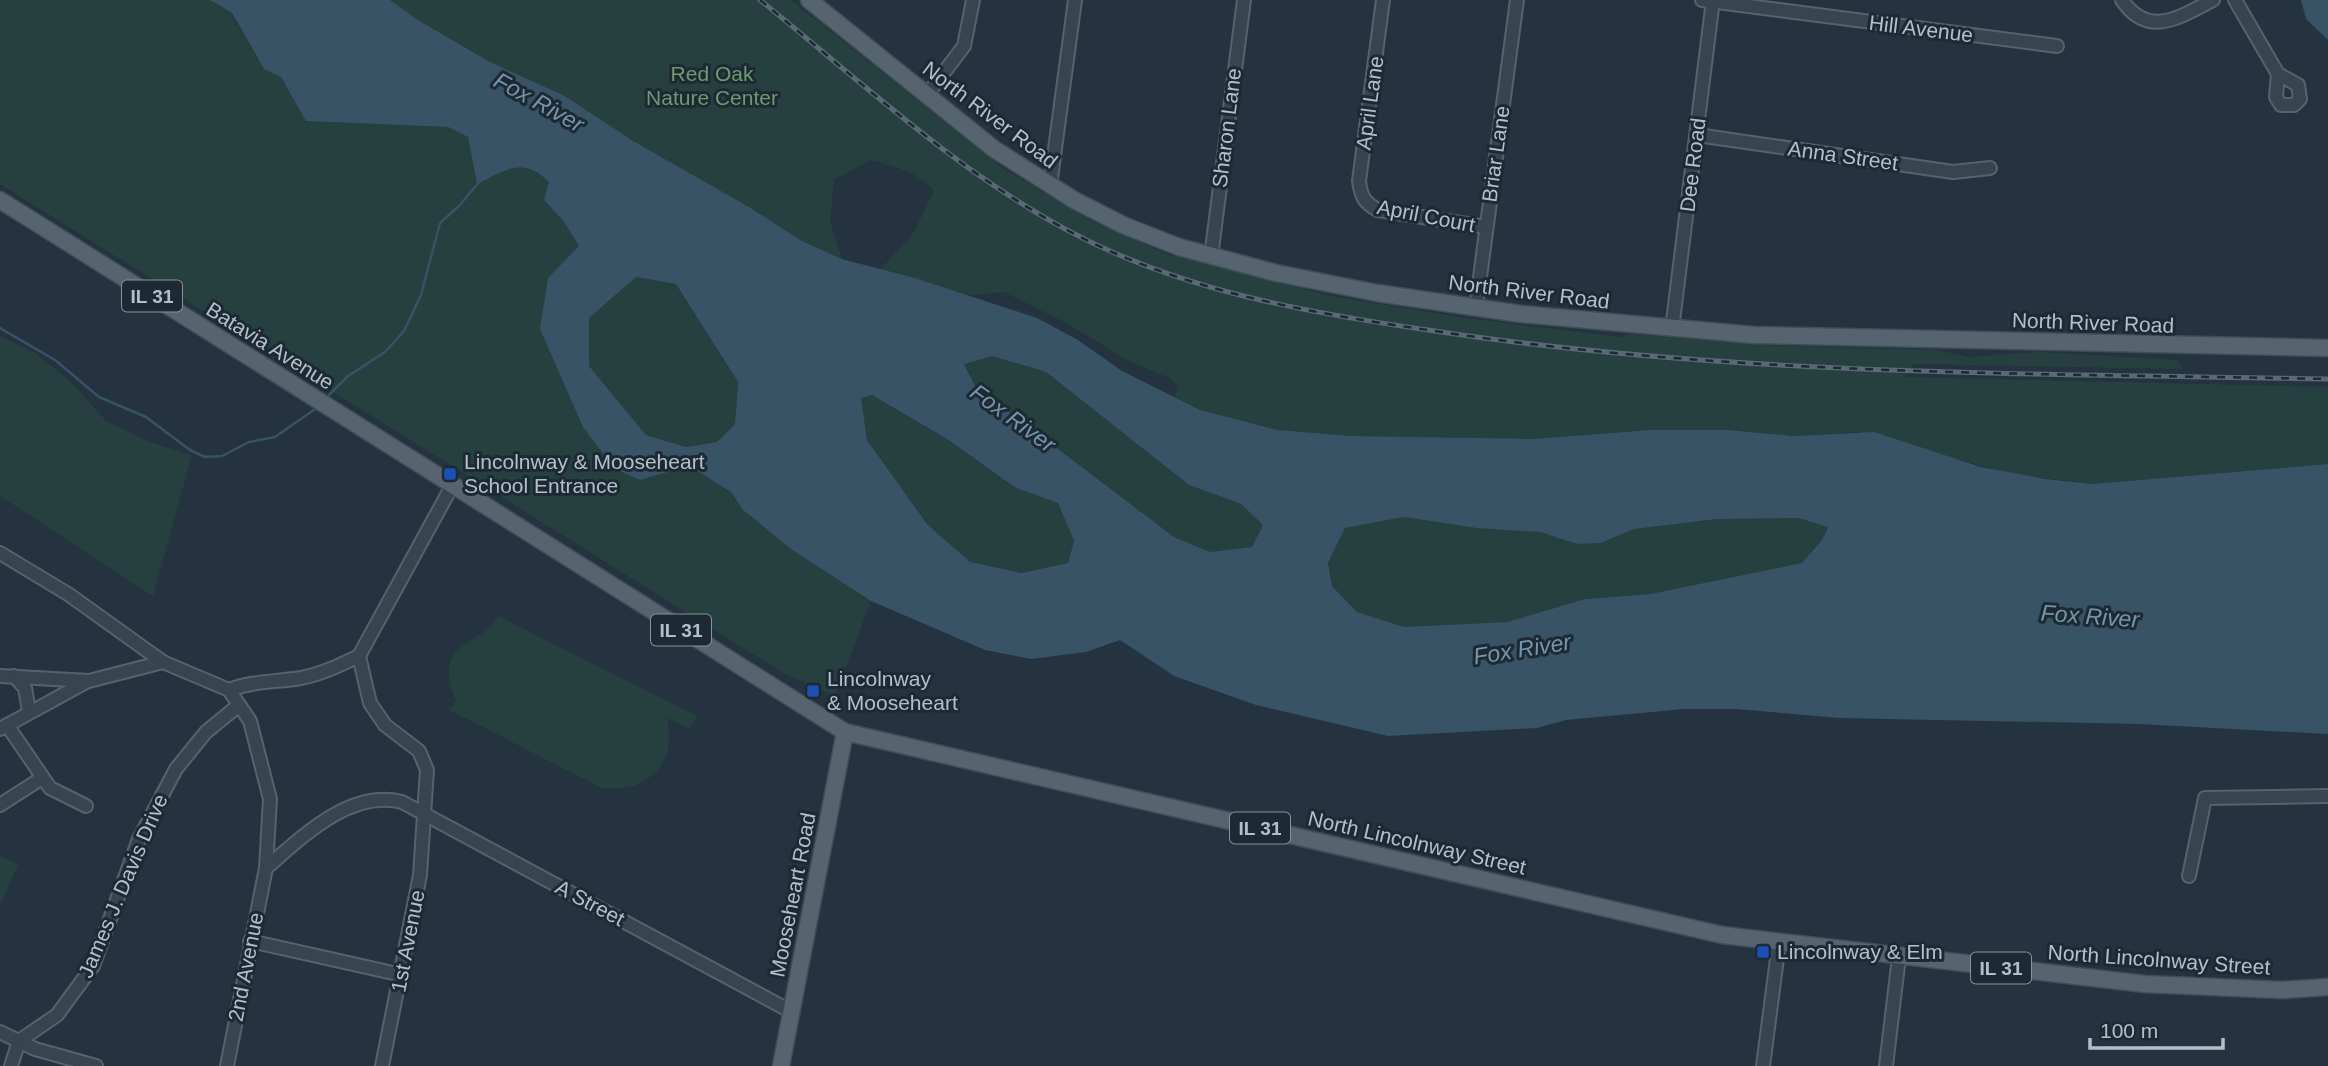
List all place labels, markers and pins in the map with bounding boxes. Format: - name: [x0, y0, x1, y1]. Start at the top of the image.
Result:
- place label: Lincolnway & Mooseheart School Entrance: [464, 450, 705, 497]
- marker: Lincolnway & Mooseheart School Entrance: [442, 466, 458, 482]
- place label: Lincolnway & Mooseheart: [827, 667, 958, 714]
- marker: Lincolnway & Mooseheart: [805, 683, 821, 699]
- place label: Lincolnway & Elm: [1777, 940, 1943, 963]
- marker: Lincolnway & Elm: [1755, 944, 1771, 960]

